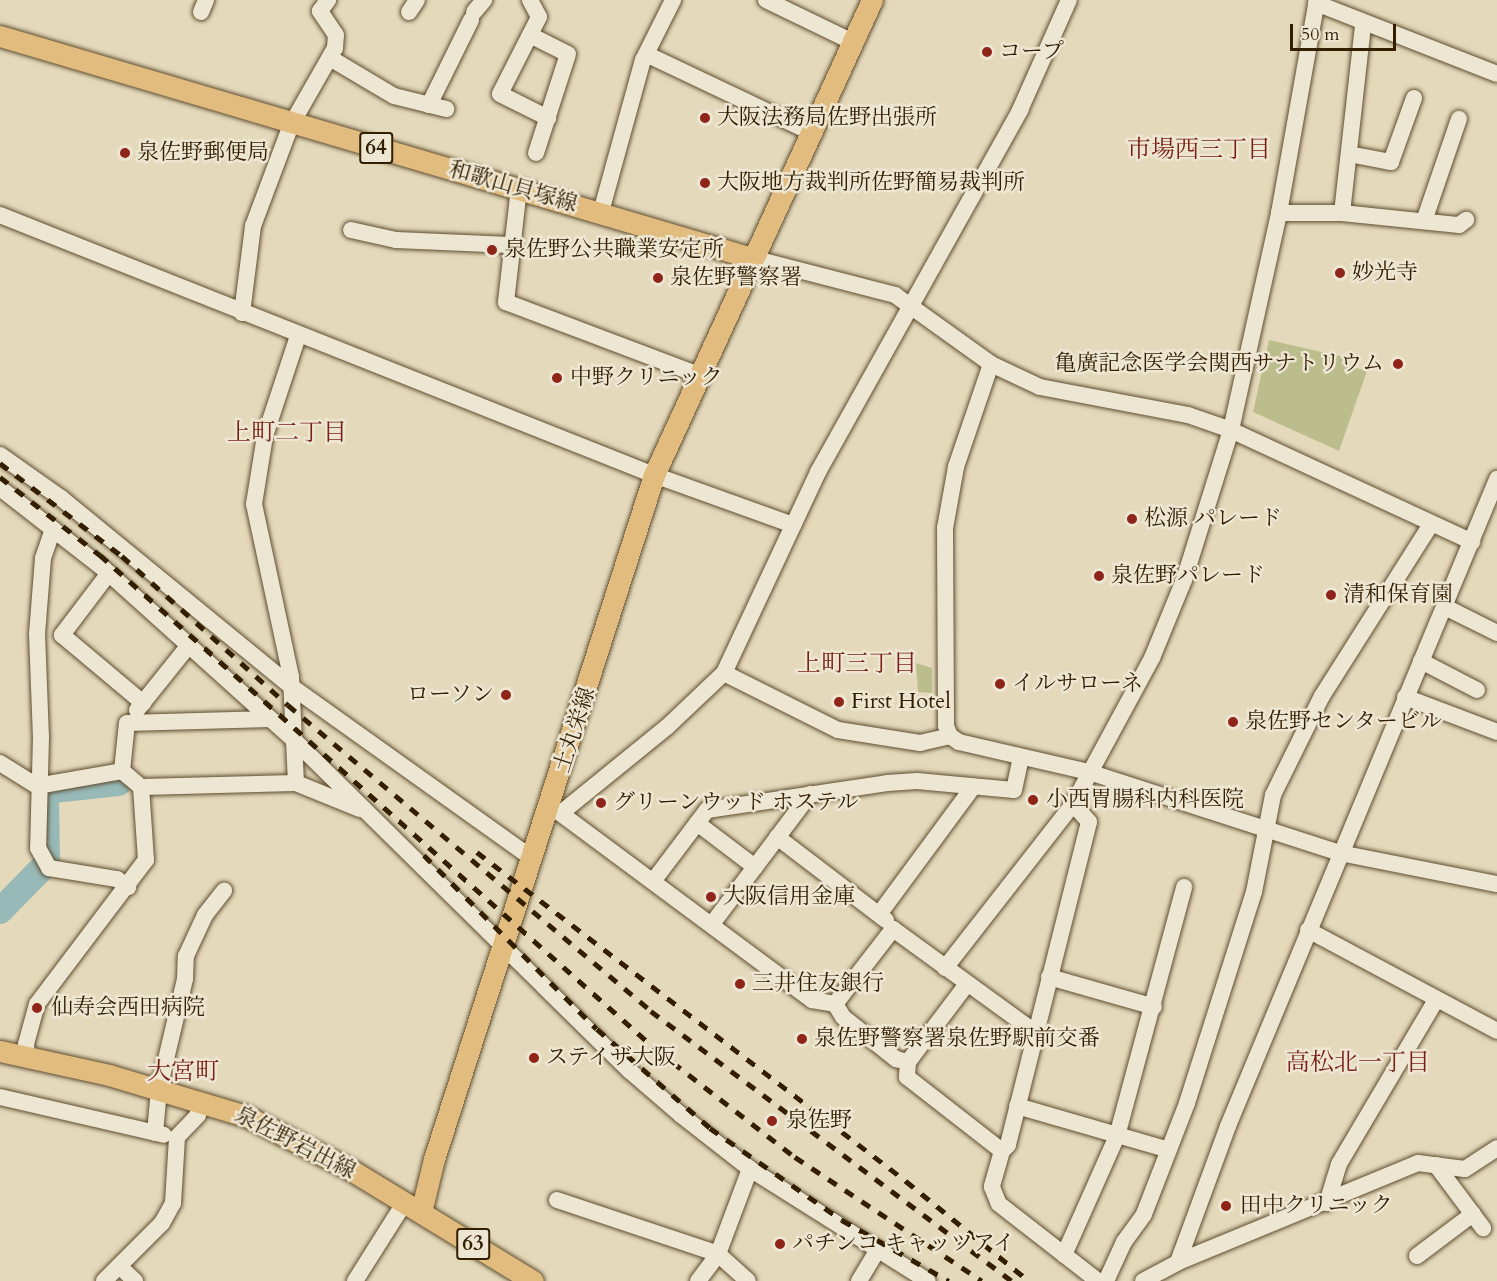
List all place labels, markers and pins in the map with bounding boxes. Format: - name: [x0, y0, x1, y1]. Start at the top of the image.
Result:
- place label: コープ: [999, 39, 1065, 65]
- marker: コープ: [980, 45, 994, 59]
- place label: 大阪法務局佐野出張所: [717, 105, 937, 131]
- marker: 大阪法務局佐野出張所: [698, 111, 712, 125]
- place label: 泉佐野郵便局: [137, 140, 269, 166]
- marker: 泉佐野郵便局: [118, 146, 132, 160]
- place label: 大阪地方裁判所佐野簡易裁判所: [717, 170, 1025, 196]
- marker: 大阪地方裁判所佐野簡易裁判所: [698, 176, 712, 190]
- place label: 泉佐野公共職業安定所: [504, 237, 724, 263]
- marker: 泉佐野公共職業安定所: [485, 243, 499, 257]
- place label: 妙光寺: [1352, 260, 1418, 286]
- place label: 泉佐野警察署: [670, 265, 802, 291]
- marker: 妙光寺: [1333, 266, 1347, 280]
- marker: 泉佐野警察署: [651, 271, 665, 285]
- place label: 亀廣記念医学会関西サナトリウム: [1054, 351, 1384, 377]
- marker: 亀廣記念医学会関西サナトリウム: [1389, 355, 1407, 373]
- place label: 中野クリニック: [570, 365, 724, 391]
- marker: 中野クリニック: [548, 369, 566, 387]
- place label: 松源 パレード: [1144, 506, 1282, 532]
- marker: 松源 パレード: [1125, 512, 1139, 526]
- place label: 泉佐野パレード: [1111, 563, 1265, 589]
- marker: 泉佐野パレード: [1092, 569, 1106, 583]
- place label: 清和保育園: [1343, 582, 1453, 608]
- marker: 清和保育園: [1324, 588, 1338, 602]
- place label: イルサローネ: [1012, 671, 1144, 697]
- marker: イルサローネ: [993, 677, 1007, 691]
- place label: ローソン: [406, 682, 494, 708]
- marker: ローソン: [499, 688, 513, 702]
- place label: First Hotel: [851, 689, 951, 715]
- marker: First Hotel: [832, 695, 846, 709]
- place label: 泉佐野センタービル: [1245, 709, 1443, 735]
- marker: 泉佐野センタービル: [1226, 715, 1240, 729]
- place label: 小西胃腸科内科医院: [1046, 787, 1244, 813]
- place label: グリーンウッド ホステル: [613, 790, 861, 816]
- marker: 小西胃腸科内科医院: [1024, 791, 1042, 809]
- marker: グリーンウッド ホステル: [594, 796, 608, 810]
- place label: 大阪信用金庫: [723, 884, 855, 910]
- marker: 大阪信用金庫: [704, 890, 718, 904]
- place label: 三井住友銀行: [752, 971, 884, 997]
- marker: 三井住友銀行: [733, 977, 747, 991]
- place label: 仙寿会西田病院: [51, 995, 205, 1021]
- marker: 仙寿会西田病院: [28, 999, 46, 1017]
- place label: 泉佐野警察署泉佐野駅前交番: [814, 1026, 1100, 1052]
- marker: 泉佐野警察署泉佐野駅前交番: [795, 1032, 809, 1046]
- place label: ステイザ大阪: [546, 1045, 678, 1071]
- marker: ステイザ大阪: [527, 1051, 541, 1065]
- place label: 泉佐野: [786, 1108, 852, 1134]
- marker: 泉佐野: [763, 1112, 781, 1130]
- place label: 田中クリニック: [1240, 1193, 1394, 1219]
- marker: 田中クリニック: [1217, 1197, 1235, 1215]
- place label: パチンコ キャッツアイ: [792, 1231, 1018, 1257]
- marker: パチンコ キャッツアイ: [773, 1237, 787, 1251]

